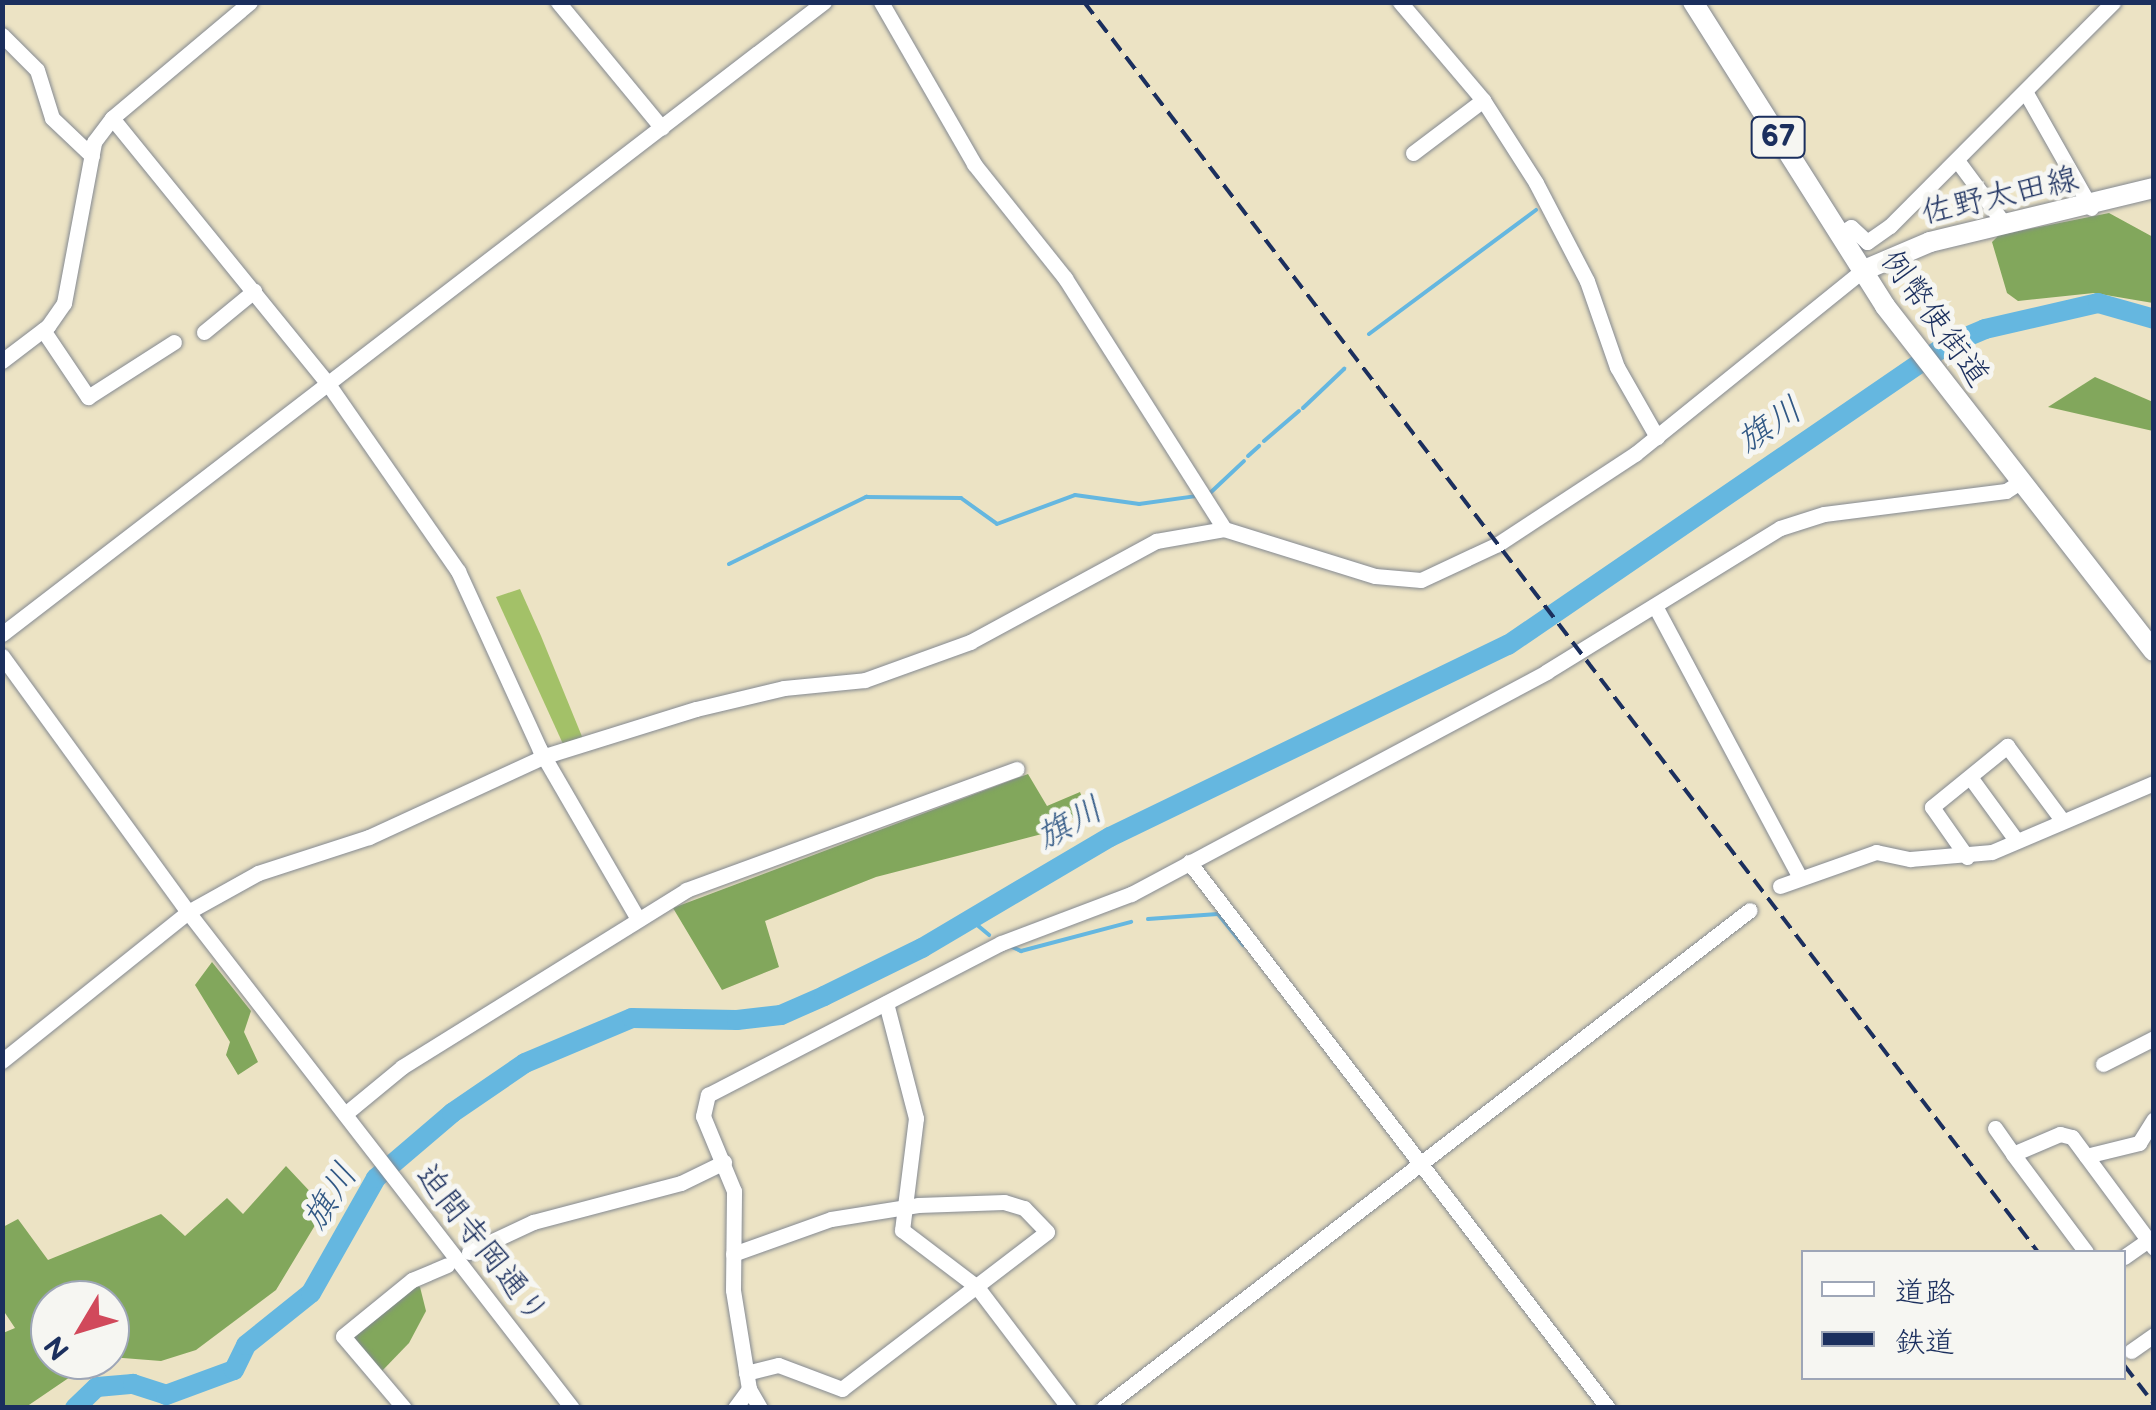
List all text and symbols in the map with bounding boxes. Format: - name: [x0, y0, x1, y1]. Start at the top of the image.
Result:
- road number: 67: [1750, 112, 1806, 162]
- street label: 佐野太田線: [1918, 160, 2082, 234]
- street label: 例幣使街道: [1871, 243, 1997, 395]
- water label: 旗川: [1729, 389, 1811, 463]
- water label: 旗川: [1029, 789, 1111, 859]
- water label: 旗川: [295, 1156, 367, 1238]
- street label: 迫間寺岡通り: [407, 1158, 555, 1332]
- legend: [1801, 1250, 2126, 1380]
- text: 道路: [1895, 1275, 1955, 1311]
- north arrow: [30, 1280, 130, 1380]
- text: 鉄道: [1895, 1325, 1955, 1361]
- text: N: [38, 1329, 77, 1366]

